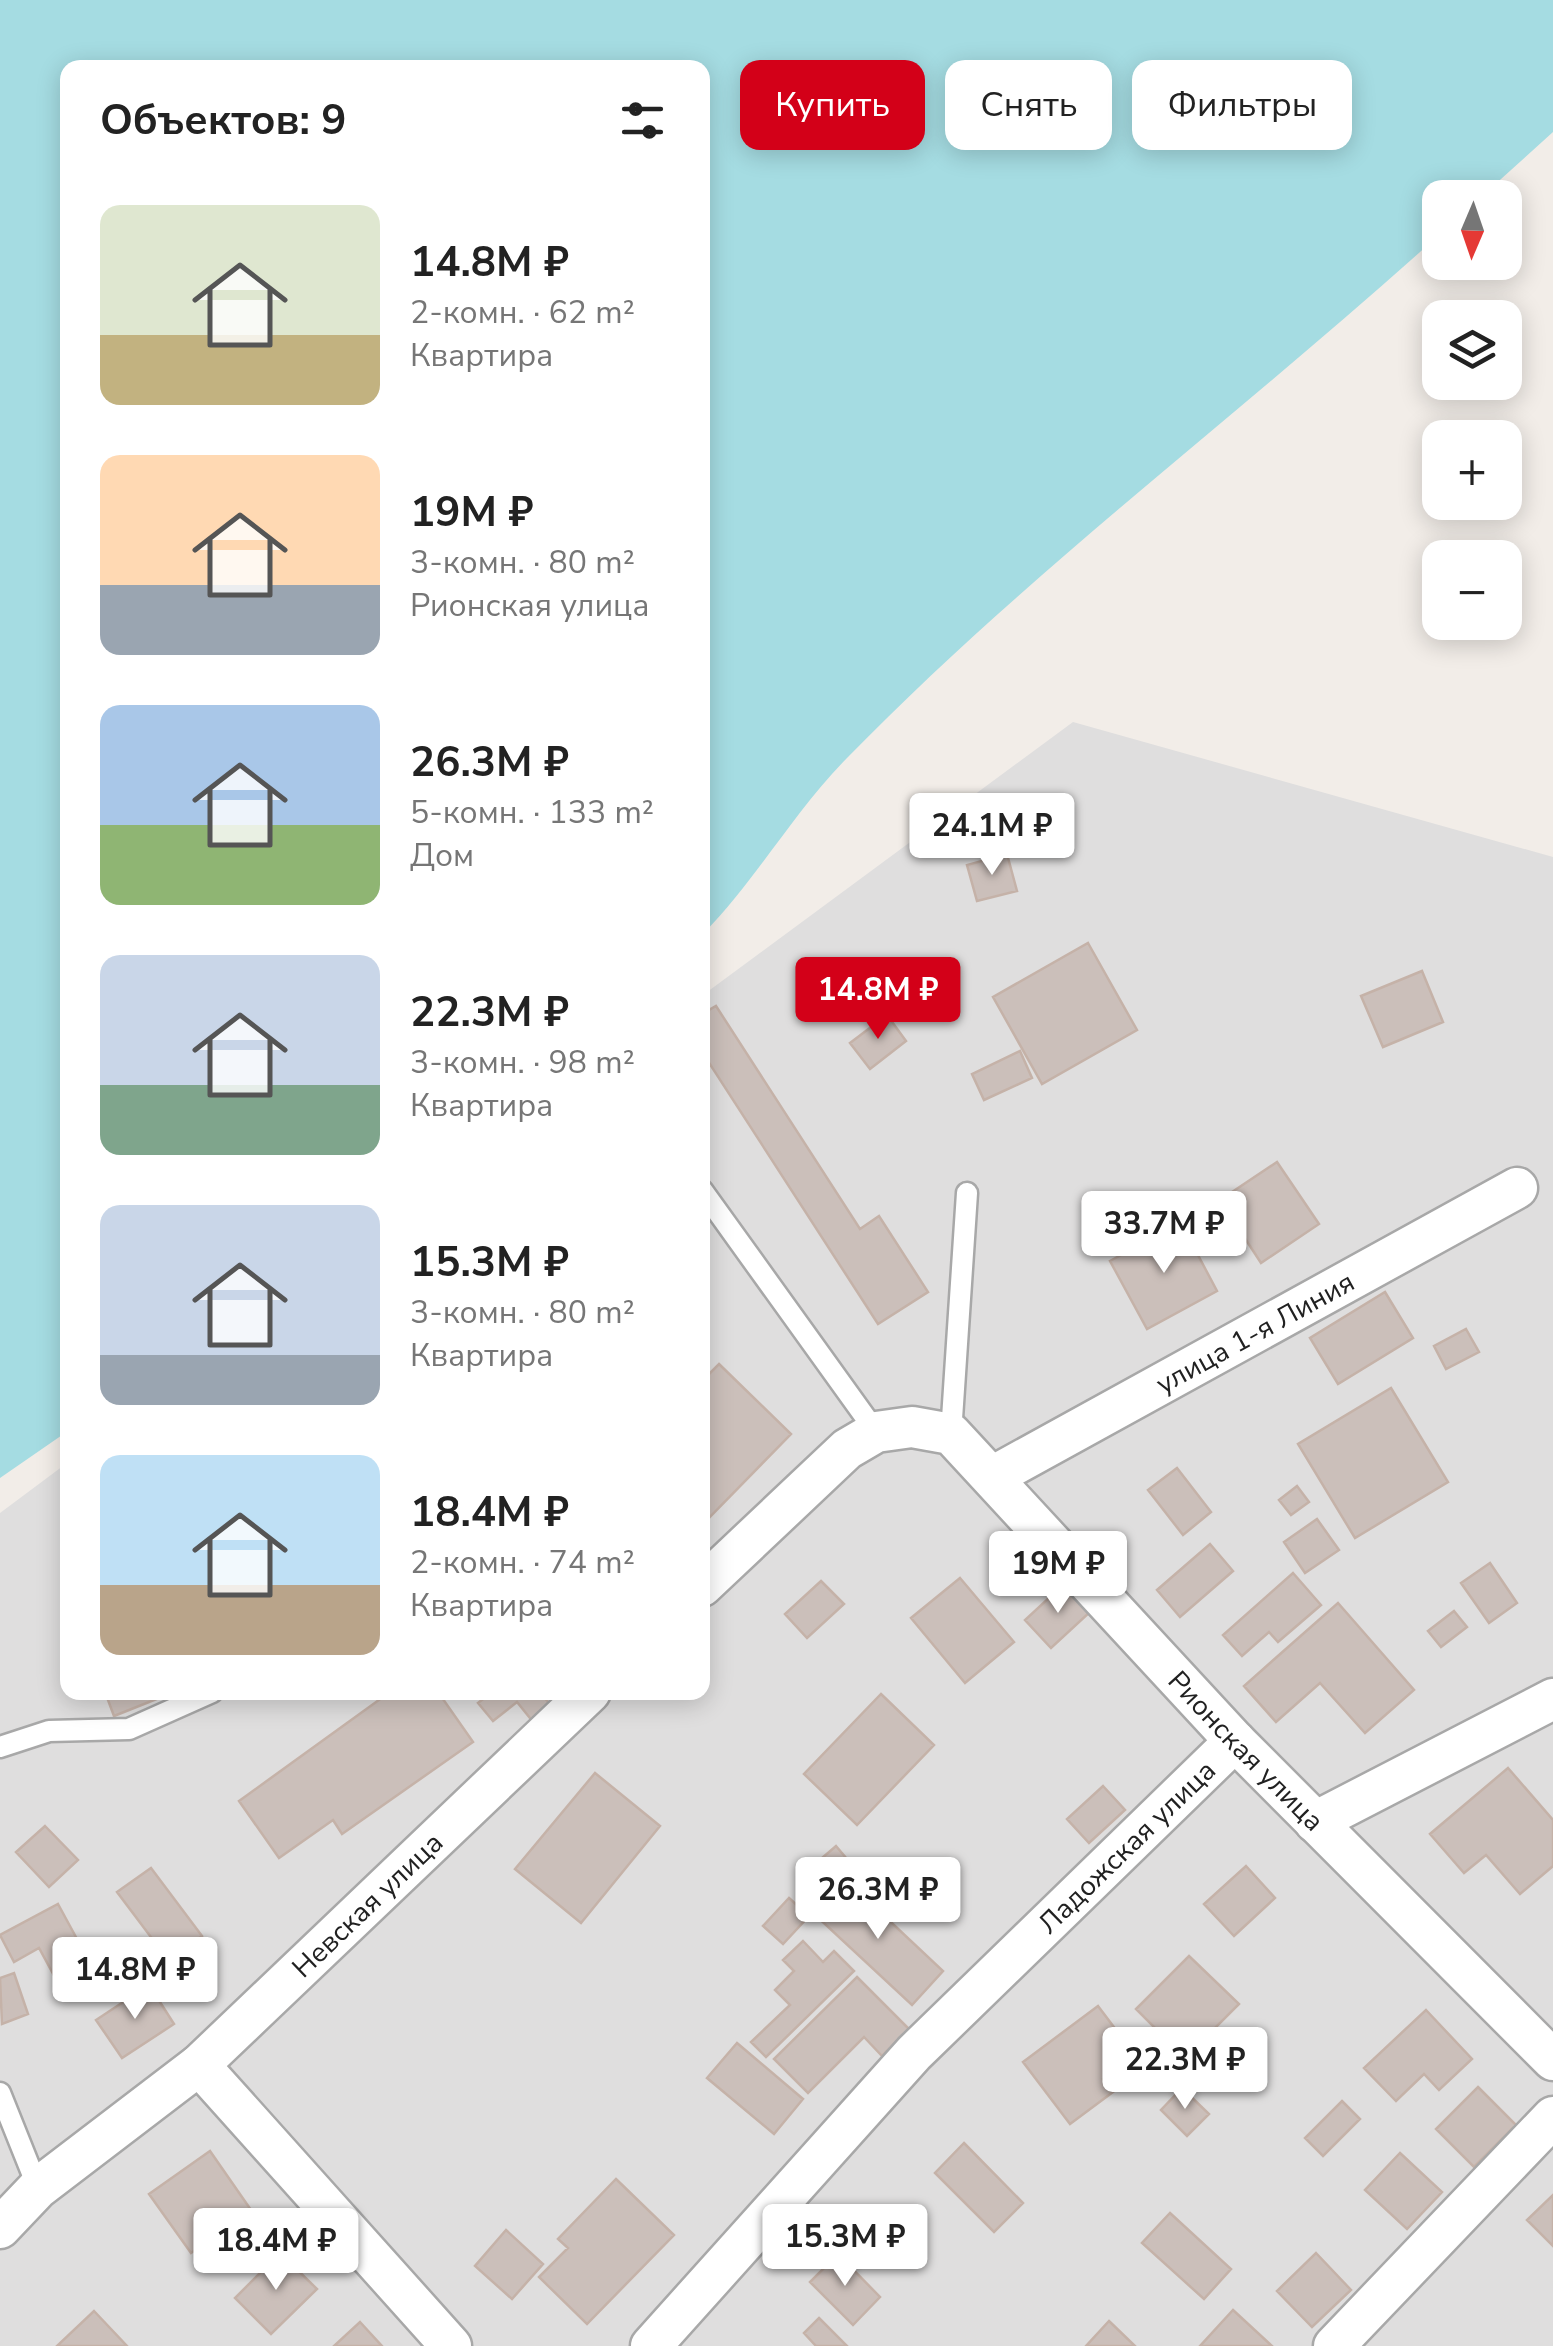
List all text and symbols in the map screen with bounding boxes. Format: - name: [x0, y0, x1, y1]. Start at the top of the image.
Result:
- chip: Купить: [740, 60, 925, 150]
- chip: Снять: [945, 60, 1112, 150]
- chip: Фильтры: [1132, 60, 1352, 150]
- text: Объектов: 9: [100, 92, 346, 149]
- icon: filters: [615, 93, 670, 148]
- north arrow: [1422, 180, 1522, 280]
- map controls: [1422, 180, 1522, 640]
- text: 14.8M ₽: [410, 234, 569, 291]
- icon: home: [180, 245, 300, 365]
- text: 2-комн. · 62 m²: [410, 291, 635, 334]
- button: layers: [1422, 300, 1522, 400]
- text: Квартира: [410, 334, 553, 377]
- button: +: [1422, 420, 1522, 520]
- text: 19M ₽: [410, 484, 533, 541]
- icon: home: [180, 495, 300, 615]
- button: −: [1422, 540, 1522, 640]
- text: 3-комн. · 80 m²: [410, 541, 635, 584]
- text: Рионская улица: [410, 584, 649, 627]
- text: 26.3M ₽: [410, 734, 569, 791]
- icon: home: [180, 745, 300, 865]
- text: 5-комн. · 133 m²: [410, 791, 654, 834]
- pin: 24.1M ₽: [900, 793, 1084, 878]
- text: 24.1M ₽: [931, 804, 1053, 847]
- text: Дом: [410, 834, 474, 877]
- pin: 14.8M ₽: [786, 957, 970, 1042]
- text: 14.8M ₽: [817, 968, 939, 1011]
- text: 22.3M ₽: [410, 984, 569, 1041]
- icon: home: [180, 995, 300, 1115]
- text: 3-комн. · 98 m²: [410, 1041, 635, 1084]
- text: Квартира: [410, 1084, 553, 1127]
- pin: 33.7M ₽: [1072, 1191, 1256, 1276]
- text: 33.7M ₽: [1103, 1202, 1225, 1245]
- text: 15.3M ₽: [410, 1234, 569, 1291]
- icon: home: [180, 1245, 300, 1365]
- street label: улица 1-я Линия: [1149, 1263, 1361, 1403]
- text: 3-комн. · 80 m²: [410, 1291, 635, 1334]
- text: Квартира: [410, 1334, 553, 1377]
- text: 18.4M ₽: [410, 1484, 569, 1541]
- icon: home: [180, 1495, 300, 1615]
- pin: 19M ₽: [988, 1531, 1128, 1616]
- text: 2-комн. · 74 m²: [410, 1541, 635, 1584]
- text: 19M ₽: [1011, 1542, 1105, 1585]
- text: Квартира: [410, 1584, 553, 1627]
- street label: Рионская улица: [1159, 1663, 1332, 1840]
- street label: Ладожская улица: [1030, 1752, 1224, 1942]
- street label: Невская улица: [284, 1824, 451, 1987]
- pin: 26.3M ₽: [786, 1857, 970, 1942]
- text: 26.3M ₽: [817, 1868, 939, 1911]
- pin: 14.8M ₽: [43, 1937, 227, 2022]
- text: 14.8M ₽: [74, 1948, 196, 1991]
- pin: 22.3M ₽: [1093, 2027, 1277, 2112]
- text: 22.3M ₽: [1124, 2038, 1246, 2081]
- pin: 15.3M ₽: [753, 2204, 937, 2289]
- pin: 18.4M ₽: [184, 2208, 368, 2293]
- text: 15.3M ₽: [784, 2215, 906, 2258]
- text: 18.4M ₽: [215, 2219, 337, 2262]

